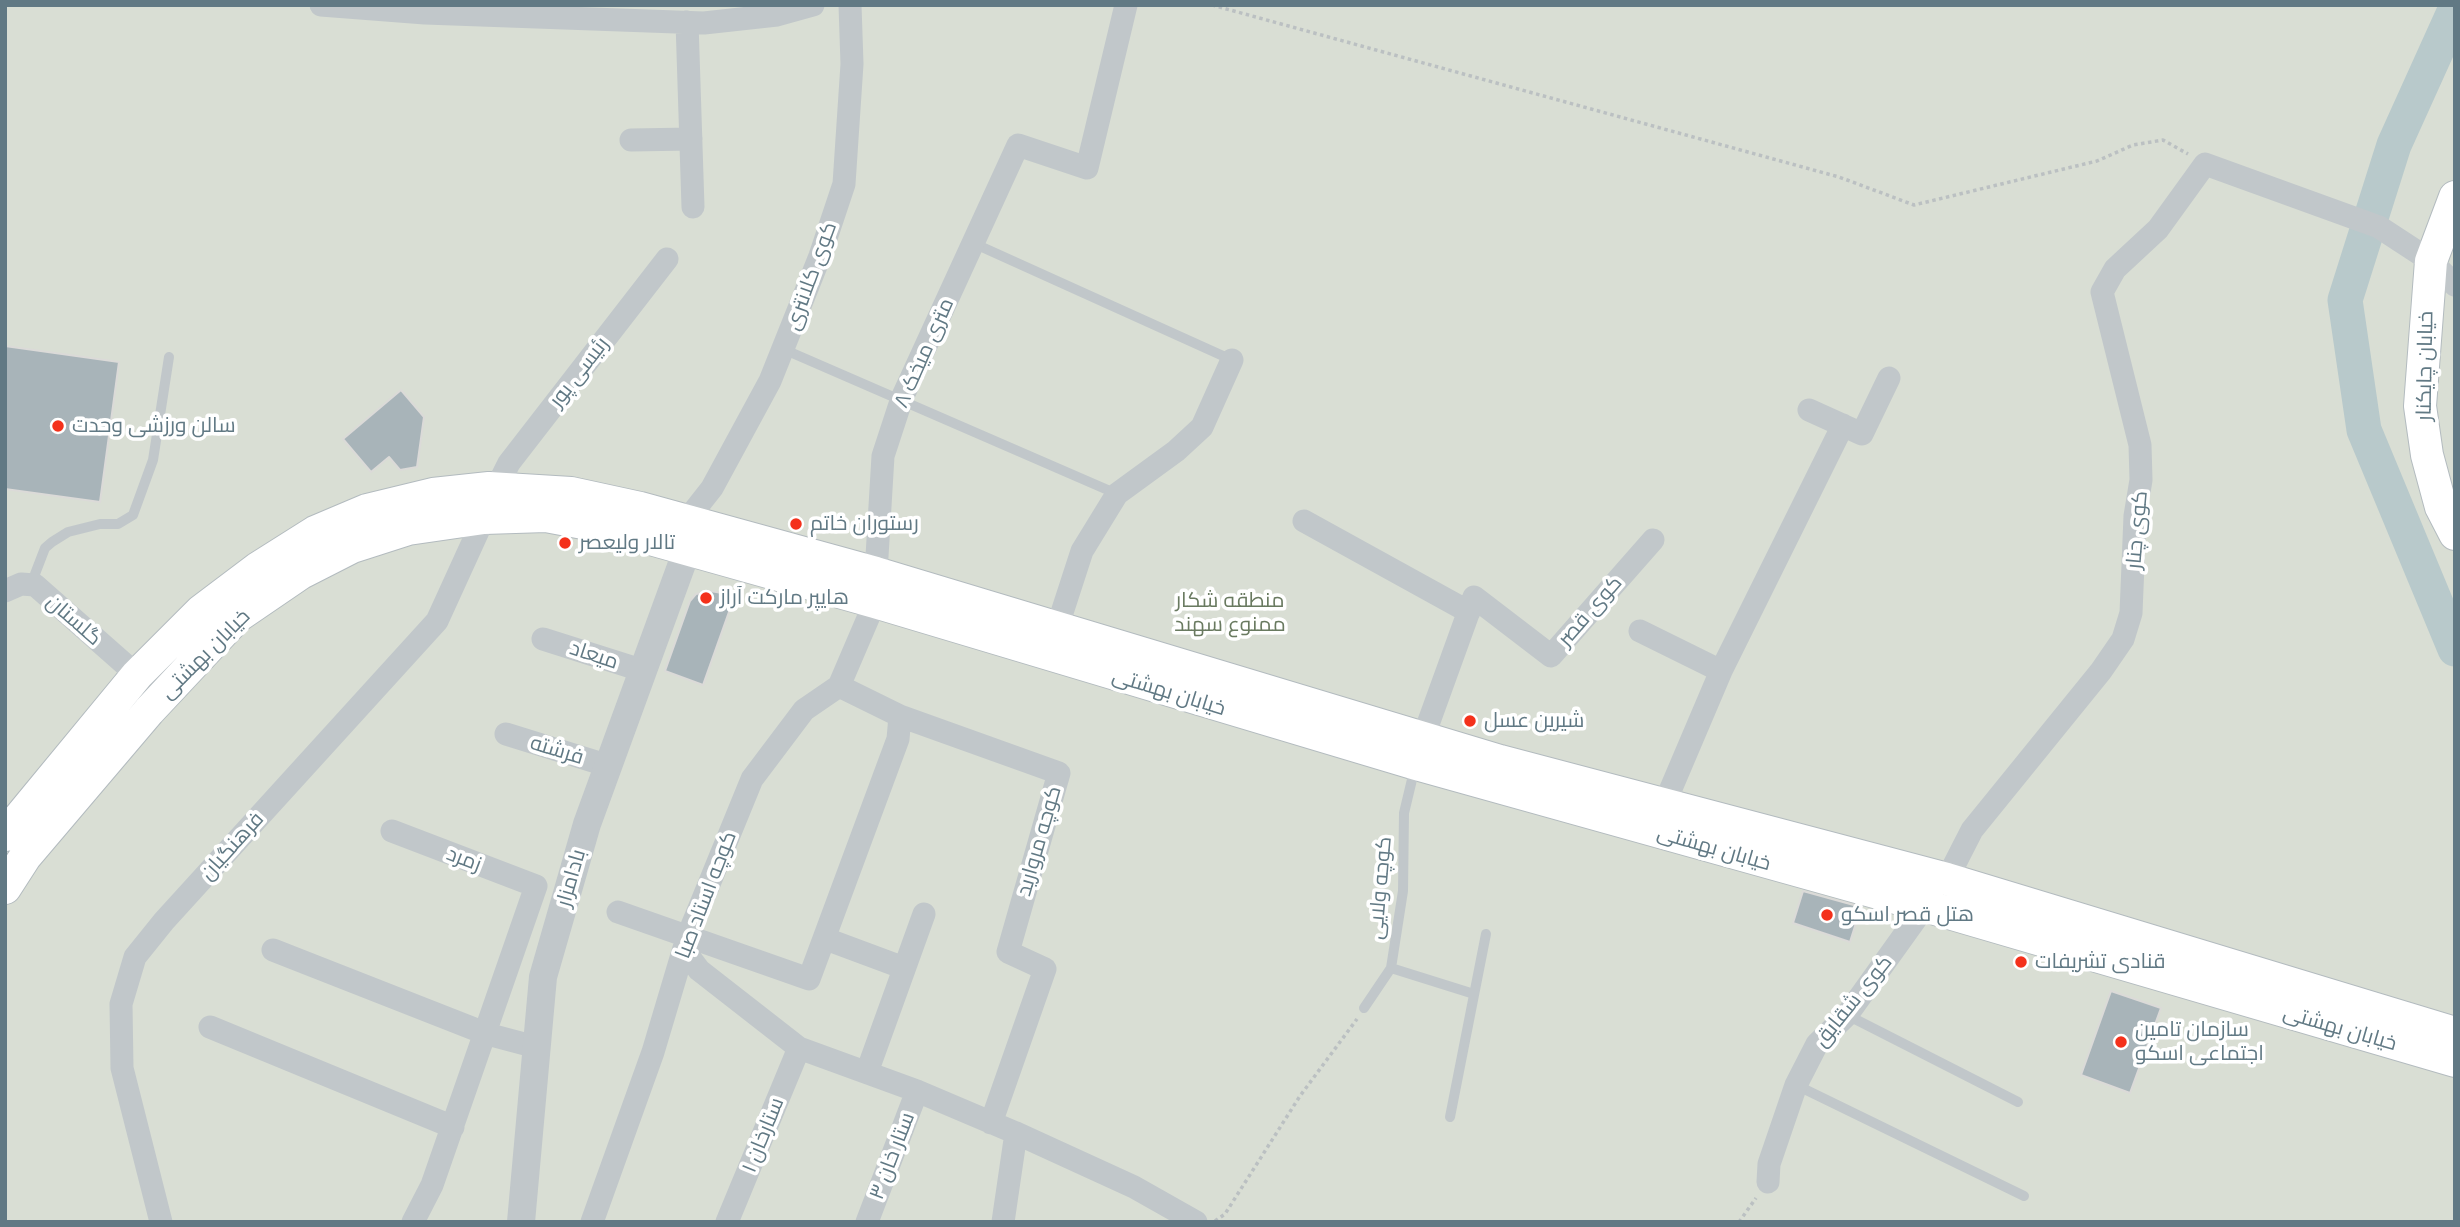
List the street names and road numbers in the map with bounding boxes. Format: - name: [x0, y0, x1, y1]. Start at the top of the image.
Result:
- street label: کوی کلانتری: [780, 218, 842, 334]
- street label: ۸ متری میخک: [889, 294, 959, 412]
- street label: خیابان چایکنار: [2411, 311, 2439, 421]
- street label: رئیسی پور: [544, 332, 614, 412]
- street label: کوی چنار: [2121, 490, 2153, 570]
- street label: کوی قصر: [1552, 570, 1628, 652]
- street label: گلستان: [41, 589, 107, 651]
- street label: خیابان بهشتی: [155, 604, 255, 704]
- street label: میعاد: [567, 635, 621, 675]
- street label: خیابان بهشتی: [1109, 663, 1229, 721]
- street label: فرشته: [527, 730, 587, 770]
- street label: کوچه مروارید: [1011, 783, 1067, 899]
- street label: فرهنگیان: [195, 807, 269, 885]
- street label: خیابان بهشتی: [1654, 820, 1774, 876]
- street label: کوچه استاد صبا: [670, 828, 742, 962]
- street label: کوچه ولایی: [1363, 835, 1397, 941]
- street label: زمرد: [443, 841, 485, 877]
- street label: بادامزار: [551, 846, 591, 910]
- street label: کوی شقایق: [1808, 950, 1898, 1052]
- street label: خیابان بهشتی: [2280, 1000, 2400, 1056]
- street label: ستارخان ۱: [737, 1094, 789, 1176]
- street label: ستار خان ۳: [864, 1109, 920, 1203]

